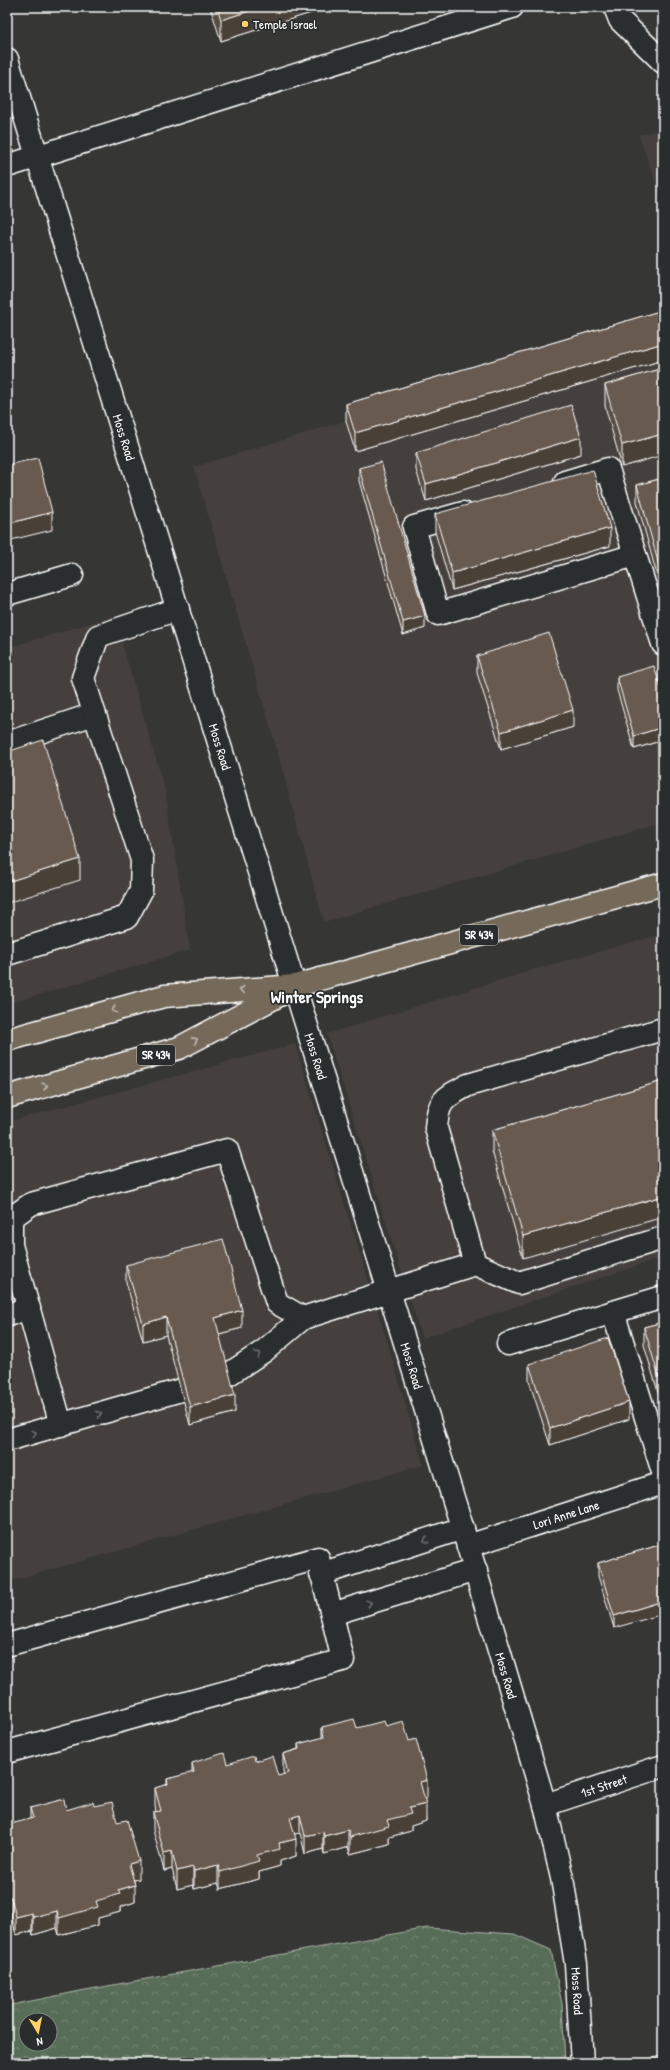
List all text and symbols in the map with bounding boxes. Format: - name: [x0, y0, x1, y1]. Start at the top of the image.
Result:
- place label: Temple Israel: [253, 15, 318, 33]
- marker: Temple Israel: [240, 19, 250, 29]
- street label: Moss Road: [109, 412, 140, 463]
- street label: Moss Road: [205, 721, 236, 772]
- road number: SR 434: [460, 925, 498, 945]
- district label: Winter Springs: [271, 985, 364, 1009]
- one-way arrow: [239, 986, 245, 995]
- one-way arrow: [111, 1005, 118, 1014]
- street label: Moss Road: [301, 1031, 332, 1081]
- one-way arrow: [191, 1037, 198, 1044]
- road number: SR 434: [137, 1045, 175, 1065]
- one-way arrow: [41, 1082, 48, 1091]
- street label: Moss Road: [396, 1340, 428, 1391]
- one-way arrow: [254, 1352, 261, 1359]
- one-way arrow: [95, 1410, 102, 1419]
- one-way arrow: [30, 1429, 37, 1438]
- street label: Lori Anne Lane: [531, 1495, 601, 1533]
- one-way arrow: [422, 1536, 429, 1544]
- one-way arrow: [366, 1599, 373, 1608]
- street label: Moss Road: [491, 1650, 522, 1701]
- street label: 1st Street: [578, 1769, 630, 1802]
- street label: Moss Road: [567, 1967, 588, 2015]
- north arrow: [18, 2012, 58, 2052]
- text: N: [35, 2034, 44, 2049]

